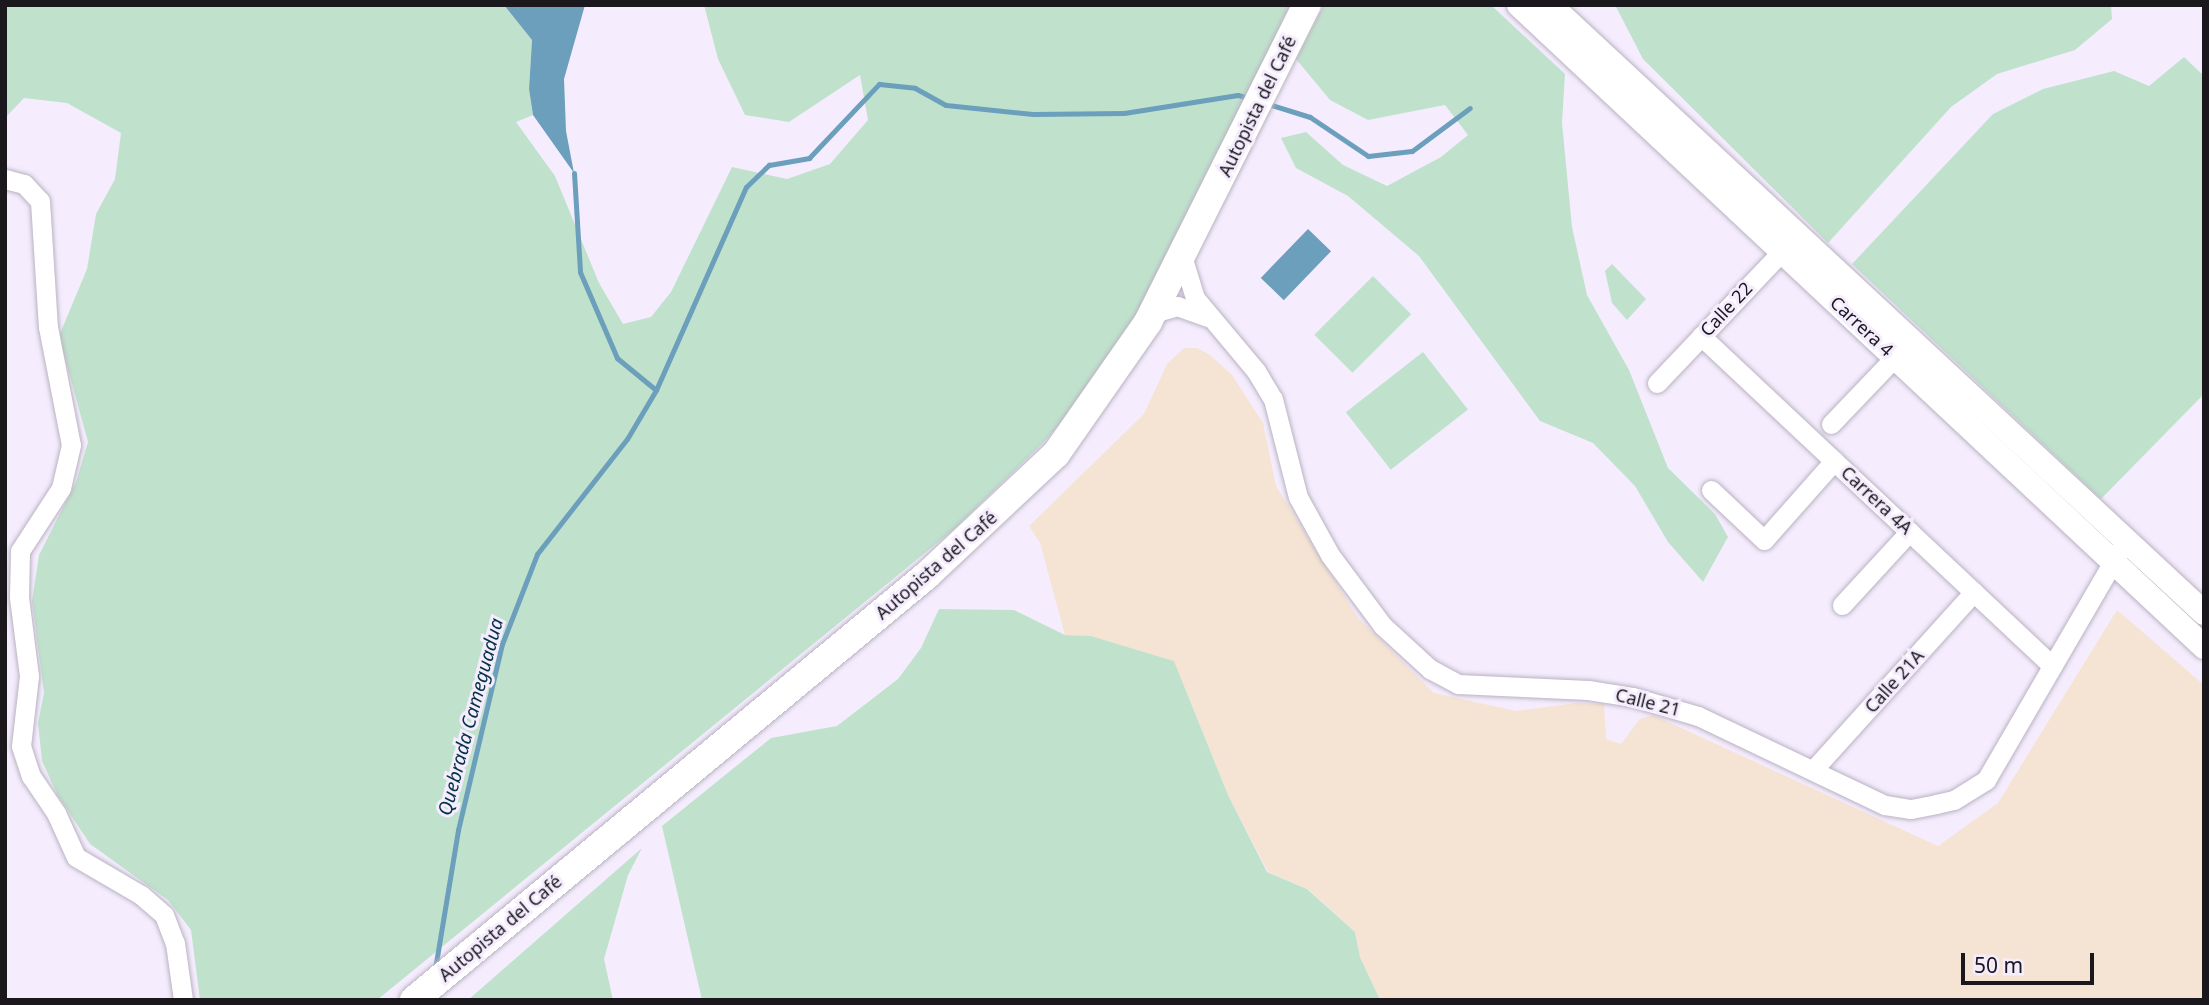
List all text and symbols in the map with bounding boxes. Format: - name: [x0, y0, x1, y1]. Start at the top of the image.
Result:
- street label: Autopista del Café: [1214, 32, 1300, 180]
- street label: Calle 22: [1696, 277, 1756, 341]
- street label: Carrera 4: [1826, 291, 1898, 361]
- street label: Carrera 4A: [1837, 461, 1917, 539]
- street label: Autopista del Café: [871, 506, 1001, 624]
- water label: Quebrada Cameguadua: [434, 616, 508, 818]
- street label: Calle 21A: [1860, 645, 1928, 717]
- street label: Calle 21: [1613, 684, 1683, 720]
- street label: Autopista del Café: [434, 870, 566, 986]
- scale bar: [1964, 939, 2097, 983]
- text: 50 m: [1974, 951, 2023, 979]

